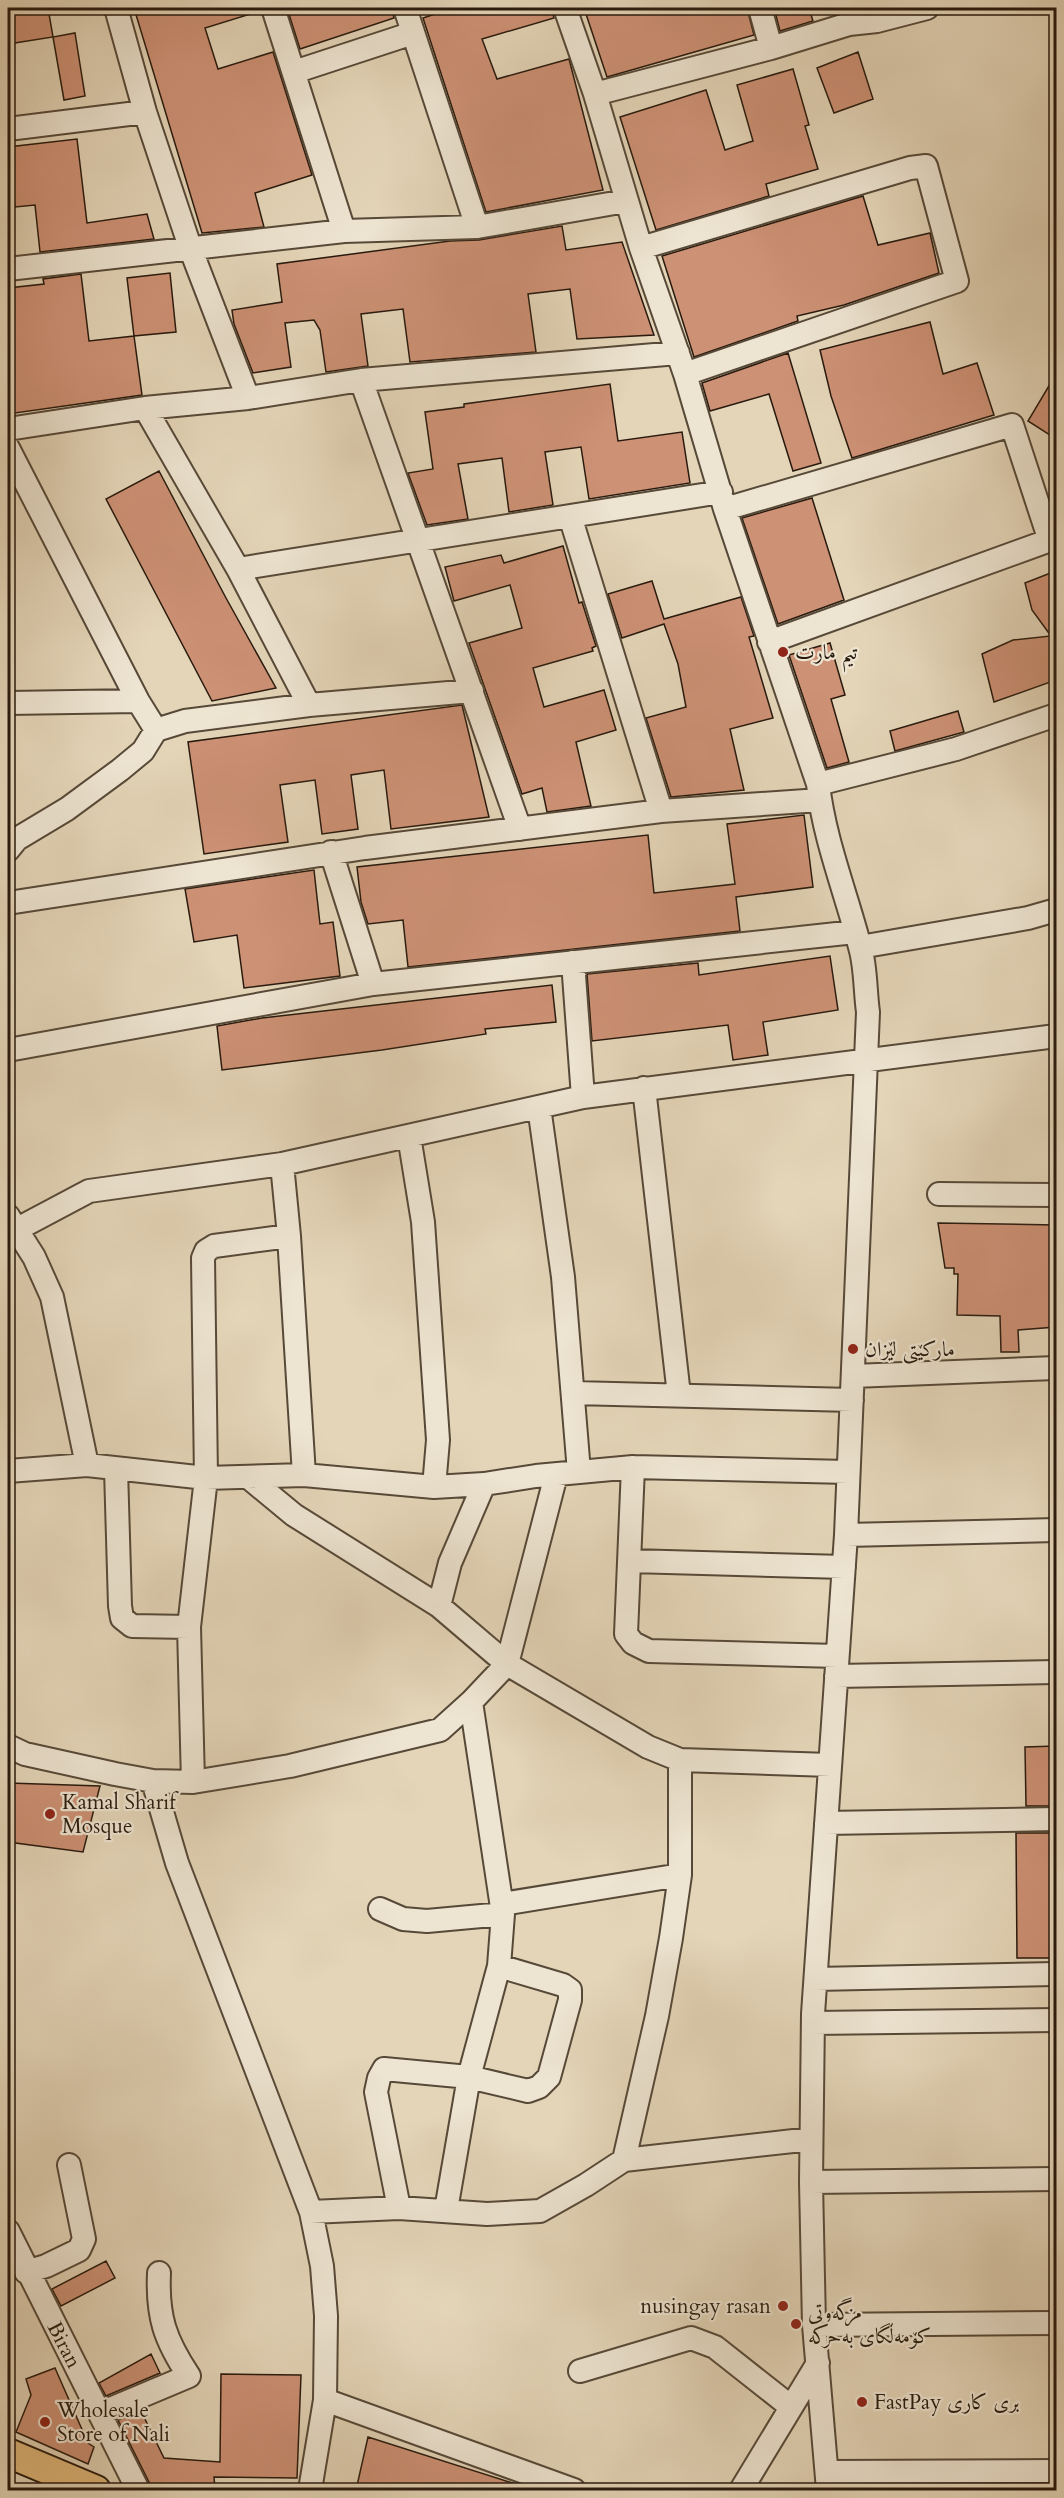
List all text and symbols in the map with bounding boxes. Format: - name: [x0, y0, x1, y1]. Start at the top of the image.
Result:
- place label: تيم مارت: [795, 638, 858, 673]
- marker: تيم مارت: [776, 645, 790, 659]
- place label: مارکێتی لێزان: [865, 1335, 955, 1364]
- marker: مارکێتی لێزان: [846, 1342, 860, 1356]
- place label: Kamal Sharif Mosque: [62, 1788, 179, 1841]
- marker: Kamal Sharif Mosque: [43, 1807, 57, 1821]
- place label: nusingay rasan: [640, 2292, 771, 2321]
- place label: مزگەوتی کۆمەڵگای بەحرکە: [808, 2297, 931, 2351]
- marker: nusingay rasan: [776, 2299, 790, 2313]
- street label: Biran: [40, 2317, 88, 2373]
- marker: مزگەوتی کۆمەڵگای بەحرکە: [789, 2317, 803, 2331]
- place label: FastPay بری كاری: [874, 2388, 1020, 2417]
- marker: FastPay بری كاری: [855, 2395, 869, 2409]
- place label: Wholesale Store of Nali: [56, 2396, 170, 2449]
- marker: Wholesale Store of Nali: [38, 2415, 52, 2429]

